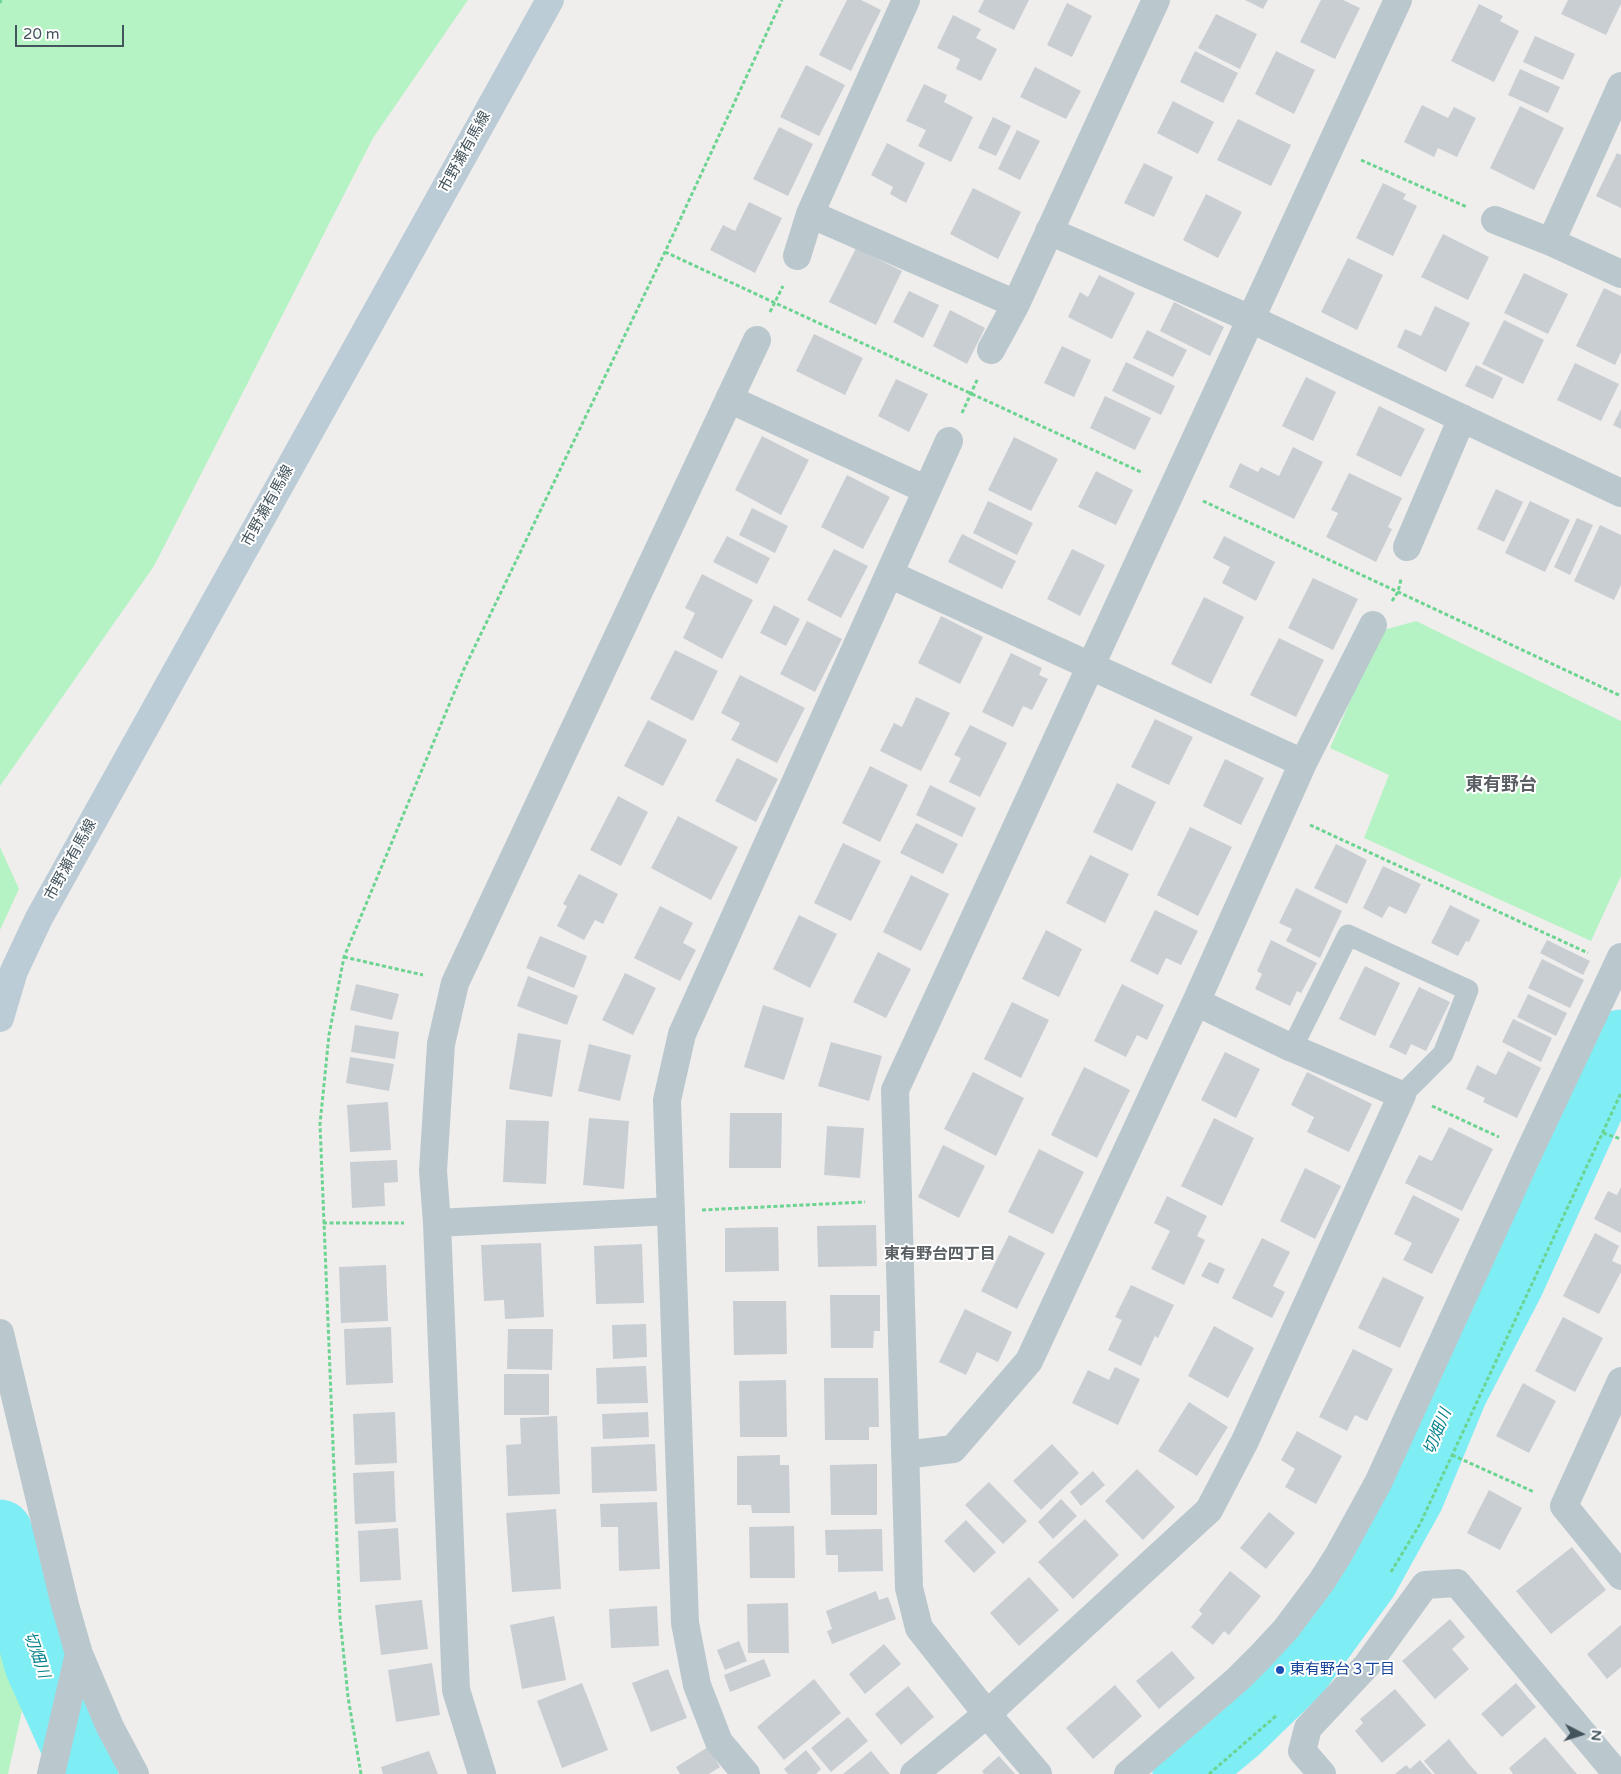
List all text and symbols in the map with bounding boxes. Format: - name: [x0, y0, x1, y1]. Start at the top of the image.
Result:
- scale bar: [18, 15, 126, 47]
- text: 20 m: [23, 25, 60, 43]
- street label: 市野瀬有馬線: [435, 108, 495, 196]
- street label: 市野瀬有馬線: [238, 462, 298, 550]
- district label: 東有野台: [1465, 774, 1537, 796]
- street label: 市野瀬有馬線: [41, 816, 101, 904]
- district label: 東有野台四丁目: [884, 1245, 996, 1265]
- water label: 切畑川: [1420, 1406, 1456, 1458]
- water label: 切畑川: [19, 1629, 53, 1681]
- place label: 東有野台３丁目: [1290, 1661, 1395, 1679]
- marker: 東有野台３丁目: [1274, 1664, 1286, 1676]
- north arrow: [1556, 1709, 1606, 1759]
- text: N: [1587, 1729, 1605, 1742]

